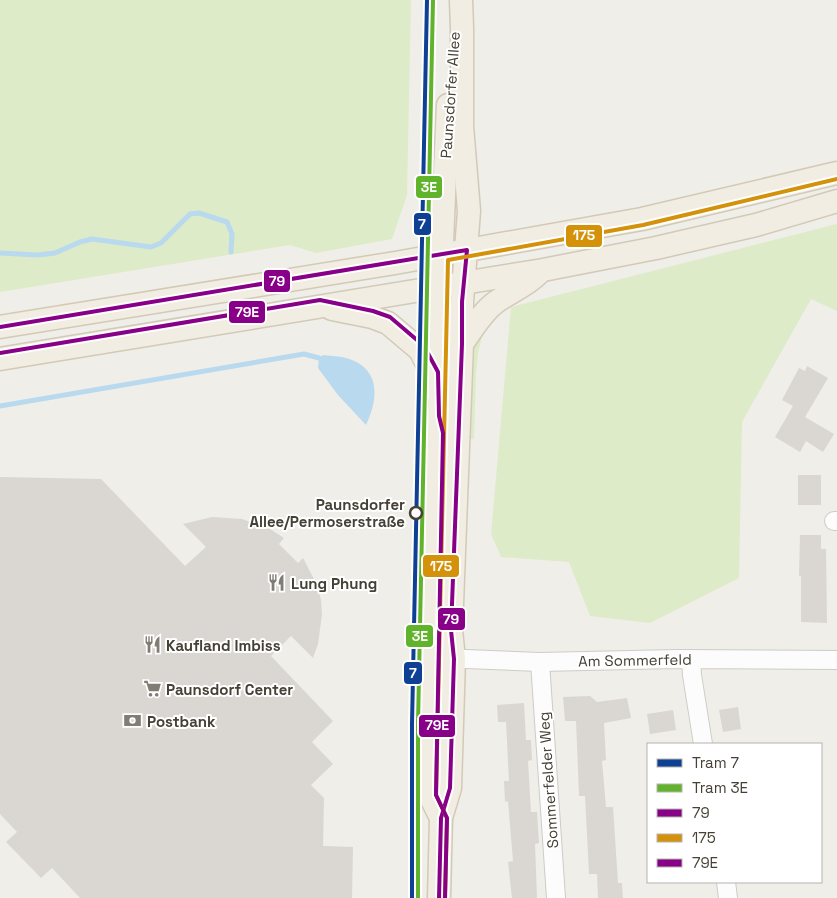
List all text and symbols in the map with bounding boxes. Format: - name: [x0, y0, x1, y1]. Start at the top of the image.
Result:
- street label: Paunsdorfer Allee: [436, 31, 464, 159]
- line badge: 3E: [415, 175, 443, 199]
- text: 3E: [421, 178, 437, 196]
- line badge: 7: [413, 212, 432, 236]
- text: 7: [418, 215, 426, 233]
- line badge: 175: [565, 224, 603, 248]
- text: 175: [573, 226, 595, 244]
- line badge: 79: [263, 269, 291, 293]
- text: 79: [269, 272, 285, 290]
- line badge: 79E: [228, 300, 266, 324]
- text: 79E: [235, 303, 259, 321]
- place label: Paunsdorfer Allee/Permoserstraße: [249, 495, 405, 531]
- marker: Paunsdorfer Allee/Permoserstraße: [409, 506, 423, 520]
- line badge: 175: [422, 554, 460, 578]
- text: 175: [430, 557, 452, 575]
- restaurant icon: Lung Phung: [267, 573, 287, 593]
- place label: Lung Phung: [291, 574, 377, 593]
- line badge: 79: [437, 607, 466, 631]
- text: 79: [443, 610, 459, 628]
- line badge: 3E: [405, 624, 434, 648]
- text: 3E: [412, 627, 428, 645]
- restaurant icon: Kaufland Imbiss: [142, 635, 162, 655]
- place label: Kaufland Imbiss: [166, 636, 281, 655]
- street label: Am Sommerfeld: [578, 650, 692, 670]
- line badge: 7: [403, 661, 423, 685]
- text: 7: [409, 664, 417, 682]
- supermarket icon: Paunsdorf Center: [142, 679, 162, 699]
- place label: Paunsdorf Center: [166, 680, 293, 699]
- bank icon: Postbank: [123, 711, 143, 731]
- street label: Sommerfelder Weg: [534, 711, 562, 849]
- place label: Postbank: [147, 712, 216, 731]
- line badge: 79E: [418, 714, 456, 738]
- text: 79E: [425, 716, 449, 734]
- legend: [647, 743, 822, 883]
- text: Tram 7: [692, 753, 739, 772]
- text: Tram 3E: [692, 778, 748, 797]
- text: 79: [692, 803, 710, 822]
- text: 175: [692, 828, 716, 847]
- text: 79E: [692, 853, 718, 872]

